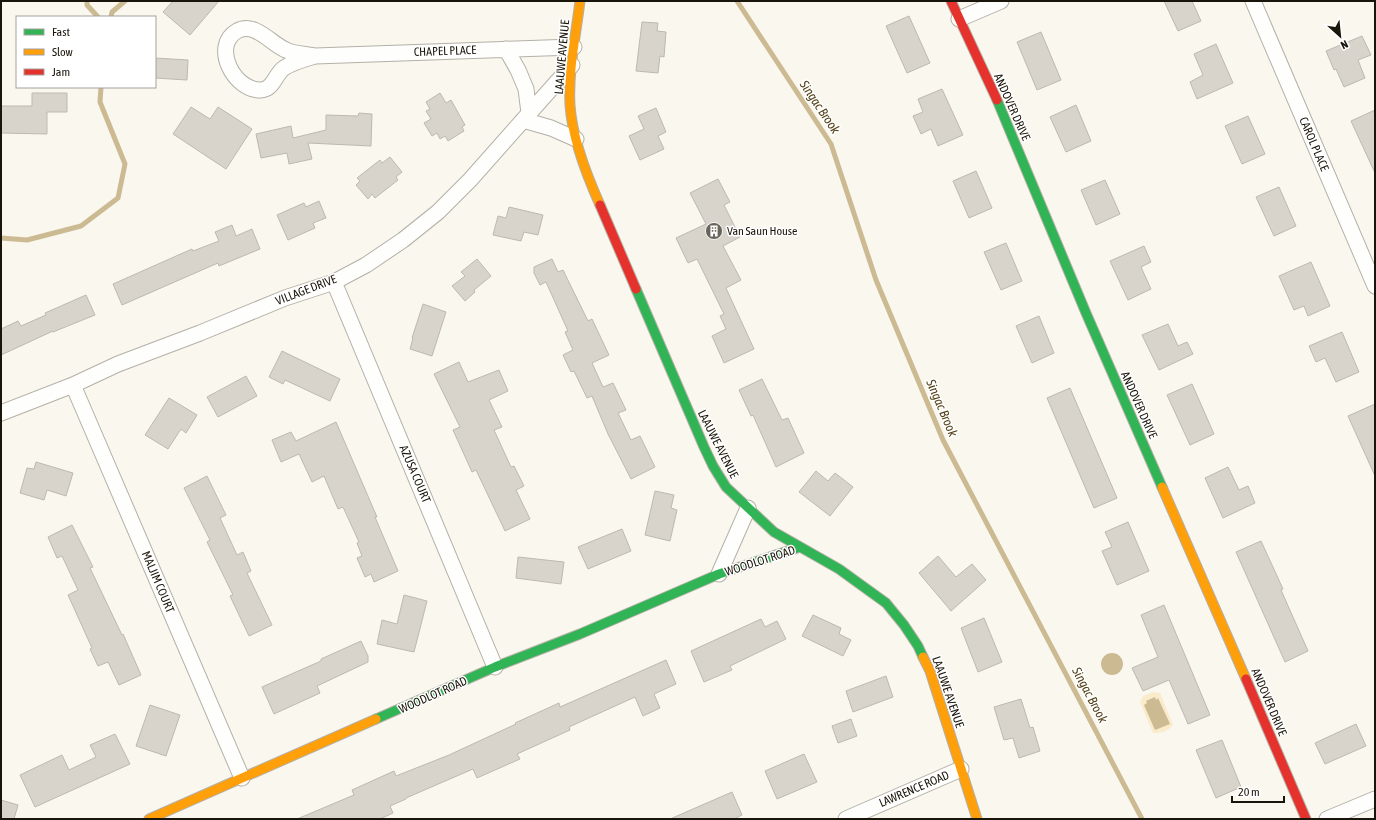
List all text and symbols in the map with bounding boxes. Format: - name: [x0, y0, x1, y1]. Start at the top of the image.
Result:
- legend: [16, 16, 156, 88]
- north arrow: [1320, 16, 1360, 56]
- street label: LAAUWE AVENUE: [552, 19, 572, 95]
- text: Fast: [52, 25, 70, 39]
- text: N: [1339, 38, 1350, 52]
- street label: CHAPEL PLACE: [414, 43, 476, 59]
- text: Slow: [52, 45, 73, 59]
- text: Jam: [52, 65, 70, 79]
- street label: ANDOVER DRIVE: [991, 71, 1033, 143]
- water label: Singac Brook: [796, 77, 843, 137]
- street label: CAROL PLACE: [1296, 115, 1332, 173]
- building icon: Van Saun House: [704, 221, 724, 241]
- place label: Van Saun House: [727, 224, 798, 238]
- street label: VILLAGE DRIVE: [274, 272, 338, 308]
- street label: ANDOVER DRIVE: [1118, 369, 1160, 441]
- water label: Singac Brook: [923, 376, 961, 439]
- street label: LAAUWE AVENUE: [695, 407, 741, 481]
- street label: AZUSA COURT: [397, 443, 434, 506]
- street label: WOODLOT ROAD: [723, 543, 797, 579]
- street label: MALJIM COURT: [139, 549, 178, 616]
- street label: LAAUWE AVENUE: [929, 654, 967, 730]
- water label: Singac Brook: [1069, 664, 1111, 726]
- street label: ANDOVER DRIVE: [1248, 666, 1290, 738]
- street label: WOODLOT ROAD: [397, 674, 469, 716]
- street label: LAWRENCE ROAD: [877, 768, 951, 810]
- scale bar: [1232, 778, 1284, 804]
- text: 20 m: [1238, 785, 1260, 799]

